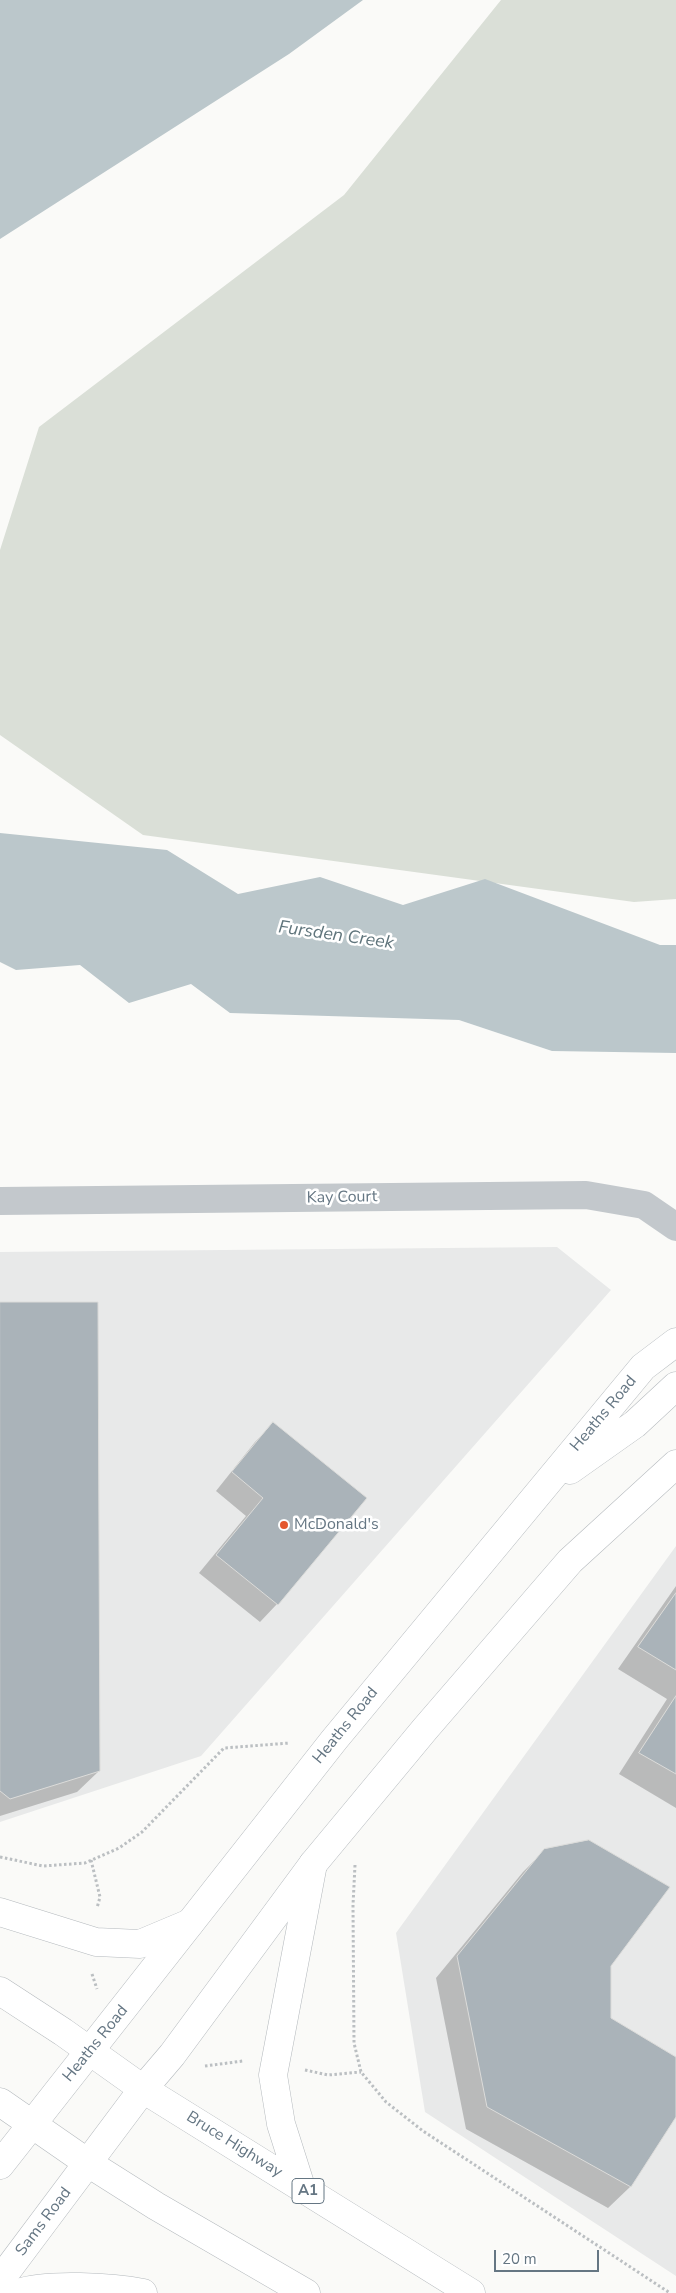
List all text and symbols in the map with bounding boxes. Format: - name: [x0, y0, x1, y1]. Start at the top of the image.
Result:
- water label: Fursden Creek: [277, 917, 395, 955]
- street label: Kay Court: [307, 1188, 377, 1208]
- street label: Heaths Road: [567, 1372, 641, 1456]
- place label: McDonald's: [294, 1515, 379, 1535]
- marker: McDonald's: [278, 1519, 290, 1531]
- street label: Heaths Road: [309, 1684, 383, 1768]
- street label: Heaths Road: [59, 2002, 133, 2086]
- street label: Bruce Highway: [182, 2108, 286, 2182]
- road number: A1: [292, 2178, 324, 2204]
- street label: Sams Road: [12, 2184, 76, 2260]
- scale bar: [496, 2240, 601, 2272]
- text: 20 m: [502, 2249, 537, 2269]

